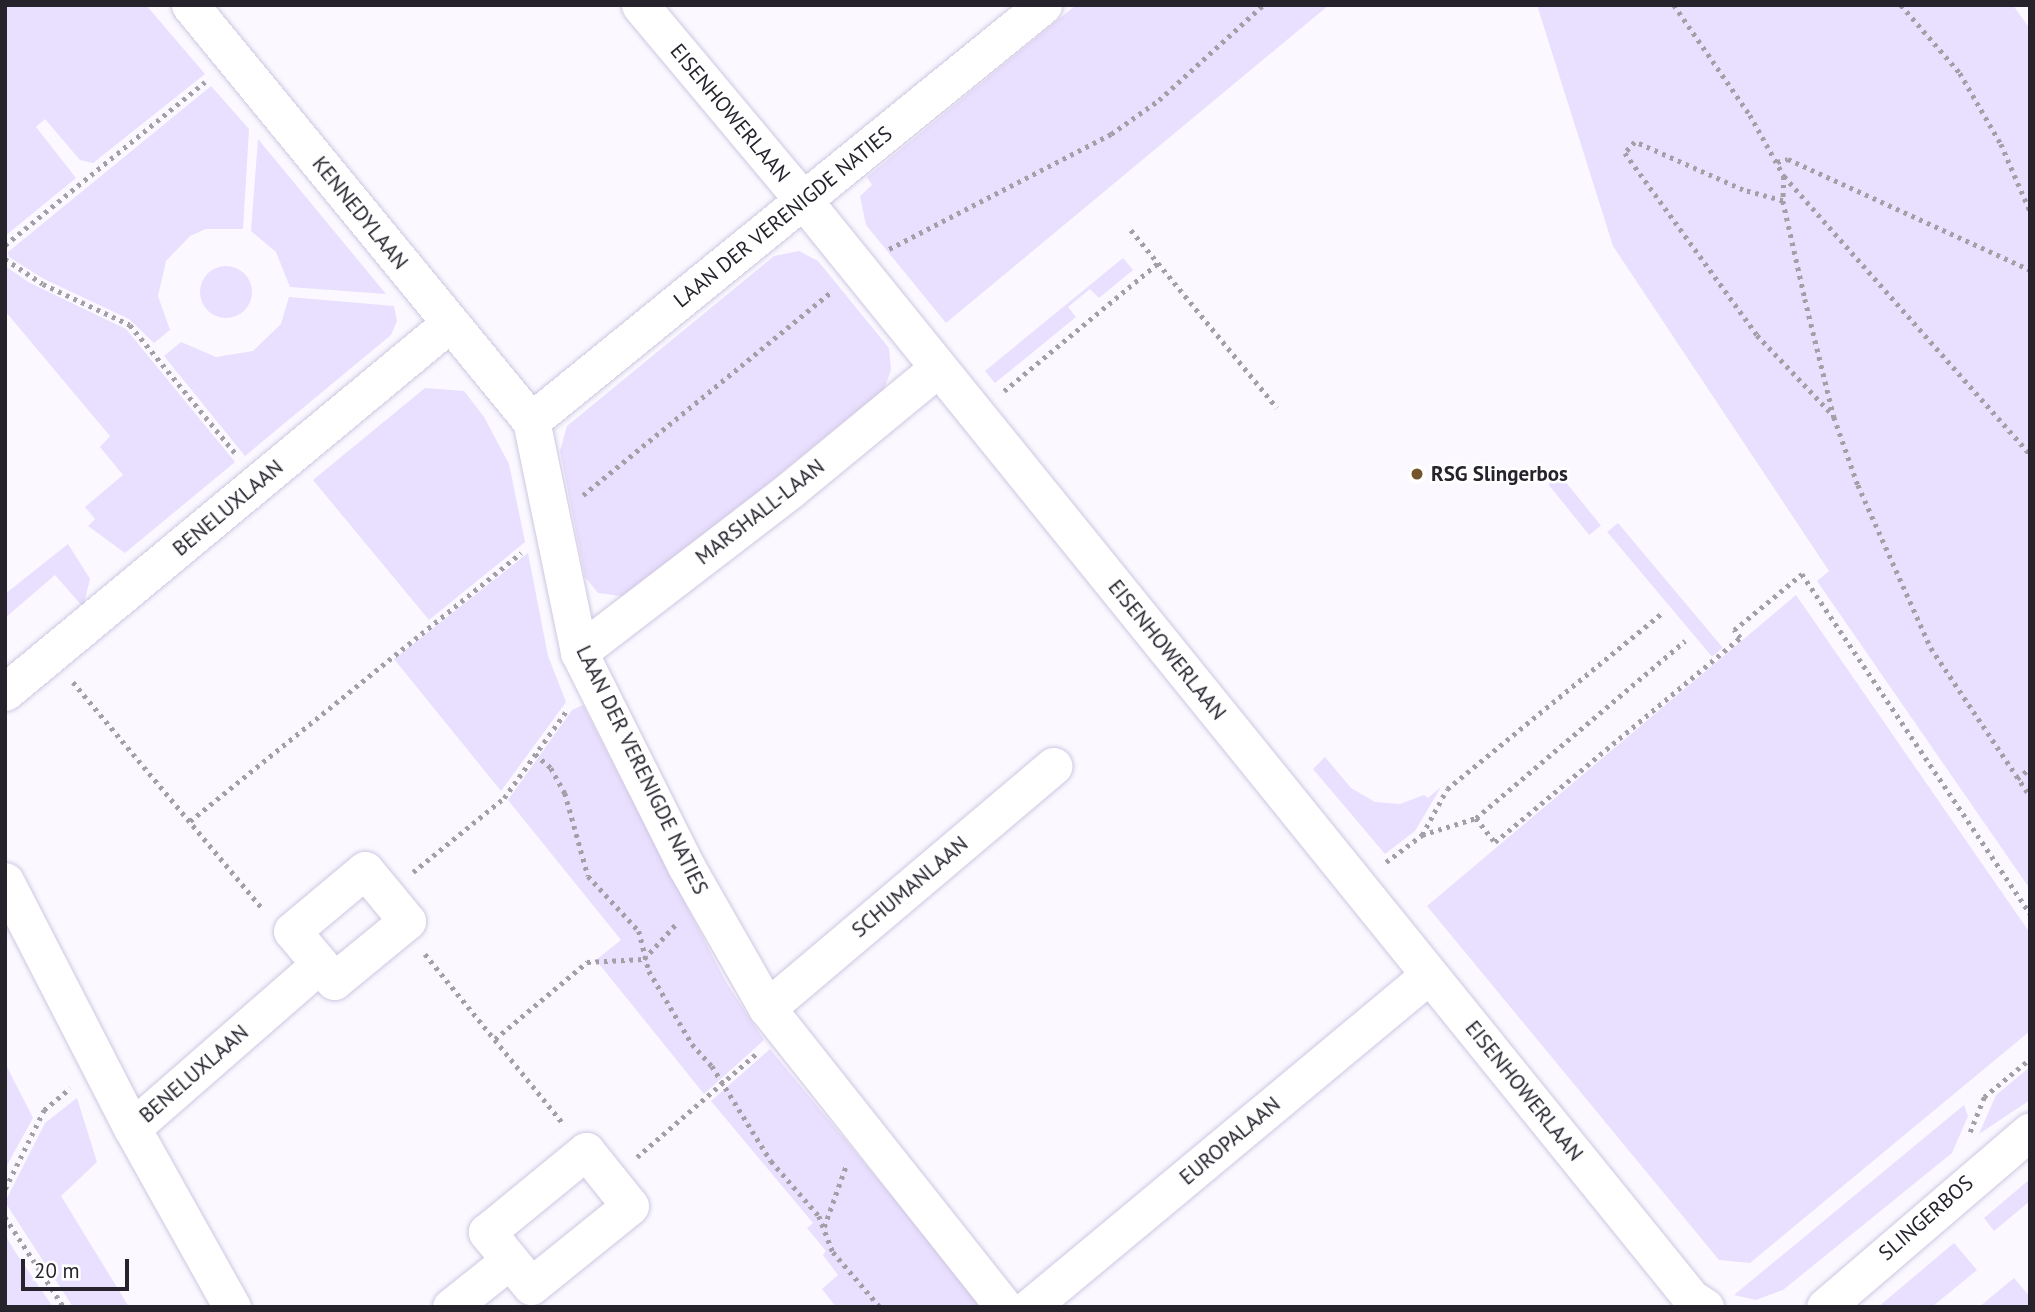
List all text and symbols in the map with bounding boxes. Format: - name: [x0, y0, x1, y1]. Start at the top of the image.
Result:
- street label: EISENHOWERLAAN: [665, 39, 795, 187]
- street label: LAAN DER VERENIGDE NATIES: [669, 121, 897, 313]
- street label: KENNEDYLAAN: [307, 151, 413, 275]
- street label: MARSHALL-LAAN: [691, 454, 829, 570]
- street label: BENELUXLAAN: [168, 455, 288, 561]
- place label: RSG Slingerbos: [1431, 461, 1568, 487]
- marker: RSG Slingerbos: [1409, 466, 1425, 482]
- street label: EISENHOWERLAAN: [1103, 575, 1231, 725]
- street label: LAAN DER VERENIGDE NATIES: [571, 641, 713, 899]
- street label: SCHUMANLAAN: [847, 831, 973, 943]
- street label: EISENHOWERLAAN: [1460, 1016, 1588, 1166]
- street label: BENELUXLAAN: [134, 1020, 254, 1128]
- street label: EUROPALAAN: [1175, 1092, 1285, 1190]
- street label: SLINGERBOS: [1874, 1170, 1978, 1266]
- scale bar: [24, 1246, 133, 1290]
- text: 20 m: [34, 1257, 80, 1284]

